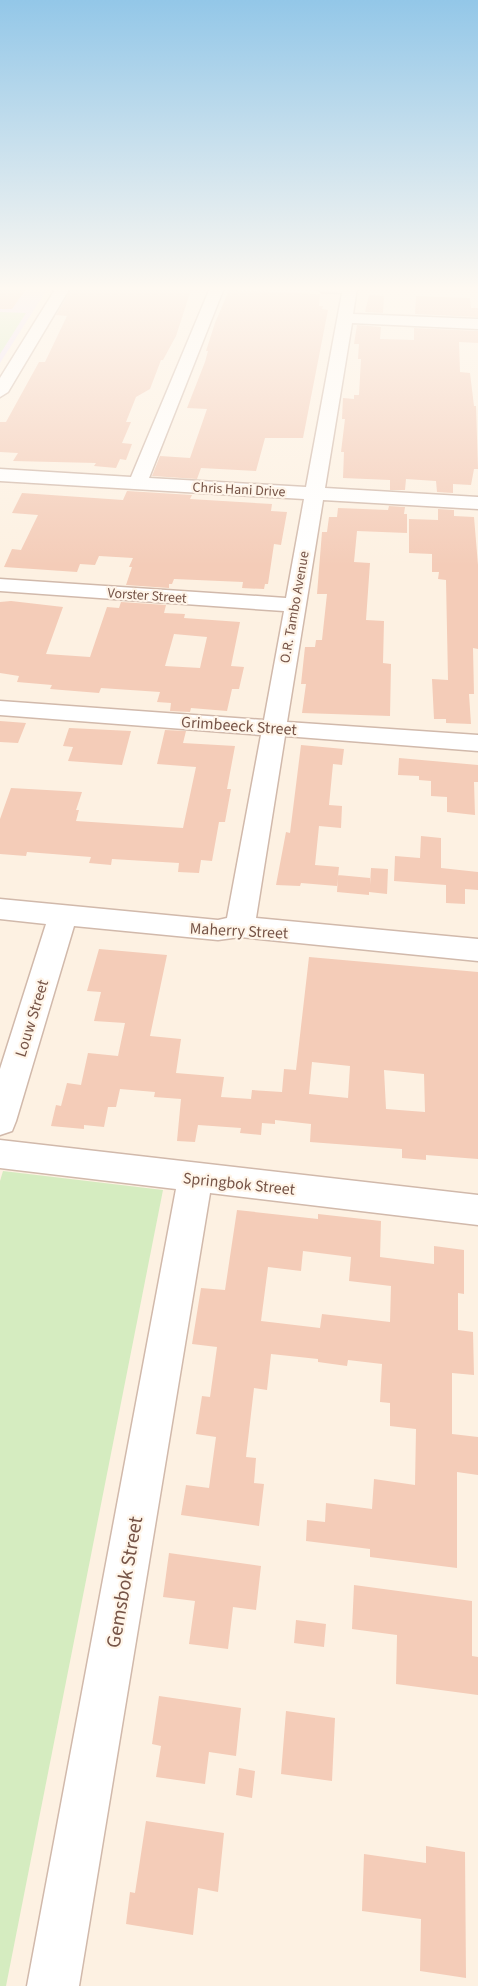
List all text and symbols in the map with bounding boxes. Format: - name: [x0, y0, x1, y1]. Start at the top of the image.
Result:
- street label: Chris Hani Drive: [192, 478, 286, 502]
- street label: O.R. Tambo Avenue: [275, 550, 315, 665]
- street label: Vorster Street: [107, 583, 187, 609]
- street label: Grimbeeck Street: [180, 711, 298, 741]
- street label: Maherry Street: [189, 917, 289, 945]
- street label: Louw Street: [10, 976, 54, 1060]
- street label: Springbok Street: [182, 1167, 297, 1201]
- street label: Gemsbok Street: [100, 1514, 150, 1650]

